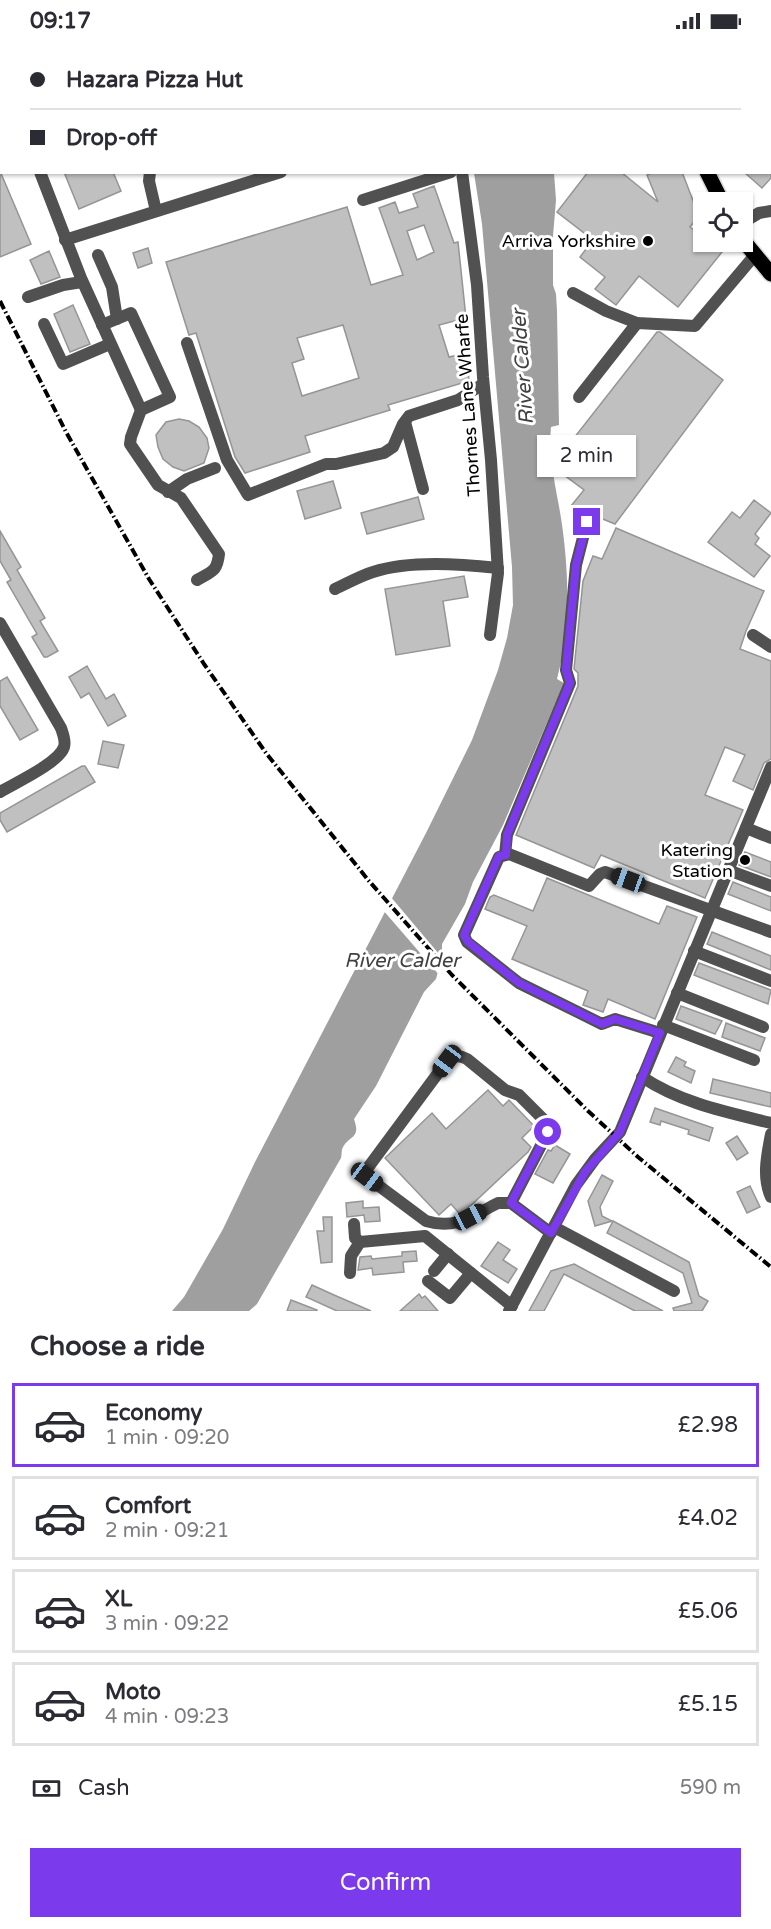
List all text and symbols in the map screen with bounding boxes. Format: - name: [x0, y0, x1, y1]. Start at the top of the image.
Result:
- text: 09:17: [30, 8, 91, 34]
- text: Hazara Pizza Hut: [66, 67, 243, 93]
- text: Drop-off: [66, 125, 157, 151]
- map controls: [693, 192, 753, 252]
- button: locate: [693, 192, 753, 252]
- place label: Arriva Yorkshire: [502, 230, 636, 252]
- marker: Arriva Yorkshire: [641, 234, 655, 248]
- water label: River Calder: [507, 306, 539, 425]
- street label: Thornes Lane Wharfe: [451, 313, 485, 497]
- callout: 2 min: [538, 435, 636, 477]
- text: 2 min: [560, 444, 613, 468]
- route end: [573, 508, 600, 535]
- place label: Katering Station: [660, 839, 733, 882]
- marker: Katering Station: [738, 853, 752, 867]
- car: [608, 865, 648, 895]
- water label: River Calder: [344, 949, 462, 973]
- car: [429, 1041, 465, 1081]
- route start: [534, 1118, 561, 1145]
- car: [347, 1159, 387, 1195]
- car: [450, 1201, 490, 1233]
- text: Choose a ride: [30, 1330, 205, 1363]
- icon: car: [33, 1398, 87, 1452]
- text: Economy: [105, 1400, 202, 1426]
- text: £2.98: [678, 1412, 738, 1438]
- text: 1 min · 09:20: [105, 1426, 229, 1450]
- icon: car: [33, 1491, 87, 1545]
- text: Comfort: [105, 1493, 191, 1519]
- text: £4.02: [678, 1505, 738, 1531]
- text: 2 min · 09:21: [105, 1519, 229, 1543]
- icon: car: [33, 1584, 87, 1638]
- text: XL: [105, 1586, 132, 1612]
- text: £5.06: [678, 1598, 738, 1624]
- text: 3 min · 09:22: [105, 1612, 229, 1636]
- icon: car: [33, 1677, 87, 1731]
- text: Moto: [105, 1679, 161, 1705]
- text: £5.15: [678, 1691, 738, 1717]
- text: 4 min · 09:23: [105, 1705, 229, 1729]
- icon: cash: [30, 1772, 63, 1805]
- text: Cash: [78, 1775, 130, 1801]
- text: 590 m: [680, 1776, 741, 1800]
- button: Confirm: [30, 1848, 741, 1917]

